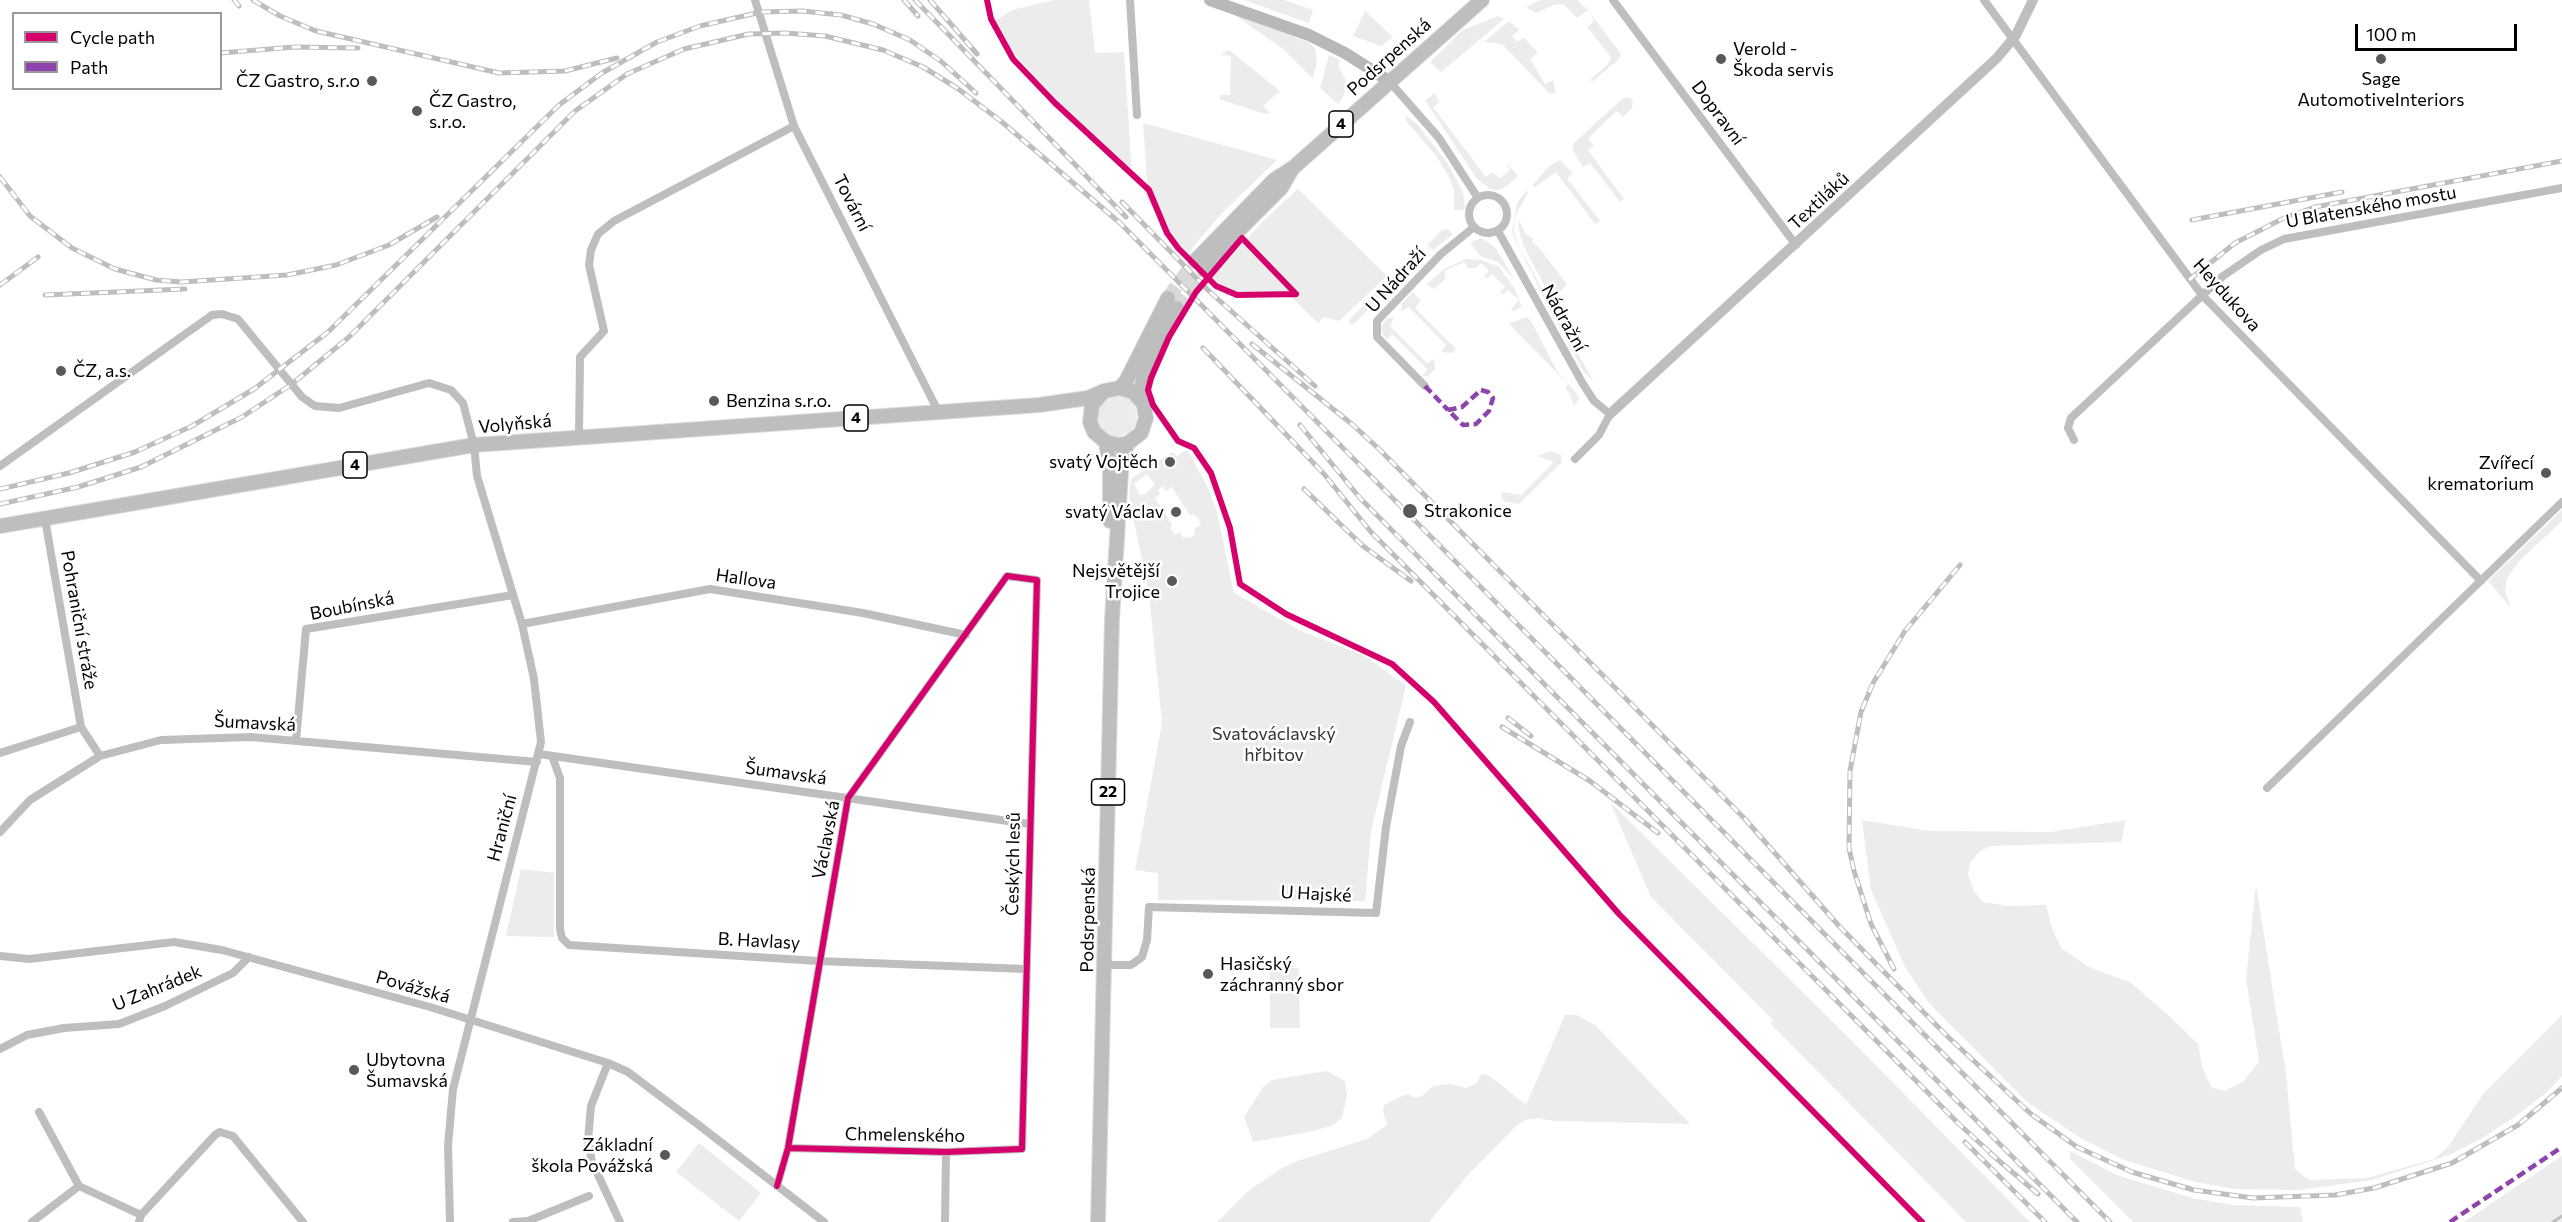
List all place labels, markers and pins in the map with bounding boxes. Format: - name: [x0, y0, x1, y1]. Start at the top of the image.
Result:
- place label: Verold - Škoda servis: [1733, 38, 1834, 80]
- marker: Verold - Škoda servis: [1714, 52, 1728, 66]
- marker: Sage AutomotiveInteriors: [2374, 52, 2388, 66]
- place label: Sage AutomotiveInteriors: [2298, 68, 2464, 110]
- place label: ČZ Gastro, s.r.o: [236, 70, 360, 92]
- marker: ČZ Gastro, s.r.o: [365, 74, 379, 88]
- place label: ČZ Gastro, s.r.o.: [429, 90, 516, 132]
- marker: ČZ Gastro, s.r.o.: [410, 104, 424, 118]
- place label: ČZ, a.s.: [73, 360, 131, 382]
- marker: ČZ, a.s.: [54, 364, 68, 378]
- place label: Benzina s.r.o.: [726, 390, 831, 412]
- marker: Benzina s.r.o.: [707, 394, 721, 408]
- place label: svatý Vojtěch: [1049, 451, 1158, 473]
- place label: Zvířecí krematorium: [2427, 452, 2534, 494]
- marker: svatý Vojtěch: [1163, 455, 1177, 469]
- marker: Zvířecí krematorium: [2539, 466, 2553, 480]
- place label: Strakonice: [1424, 500, 1512, 522]
- place label: svatý Václav: [1065, 501, 1164, 523]
- marker: Strakonice: [1401, 502, 1419, 520]
- marker: svatý Václav: [1169, 505, 1183, 519]
- place label: Nejsvětější Trojice: [1072, 560, 1160, 602]
- marker: Nejsvětější Trojice: [1165, 574, 1179, 588]
- place label: Hasičský záchranný sbor: [1220, 953, 1344, 996]
- marker: Hasičský záchranný sbor: [1201, 967, 1215, 981]
- place label: Ubytovna Šumavská: [366, 1049, 448, 1092]
- marker: Ubytovna Šumavská: [347, 1063, 361, 1077]
- place label: Základní škola Povážská: [531, 1134, 653, 1176]
- marker: Základní škola Povážská: [658, 1148, 672, 1162]

